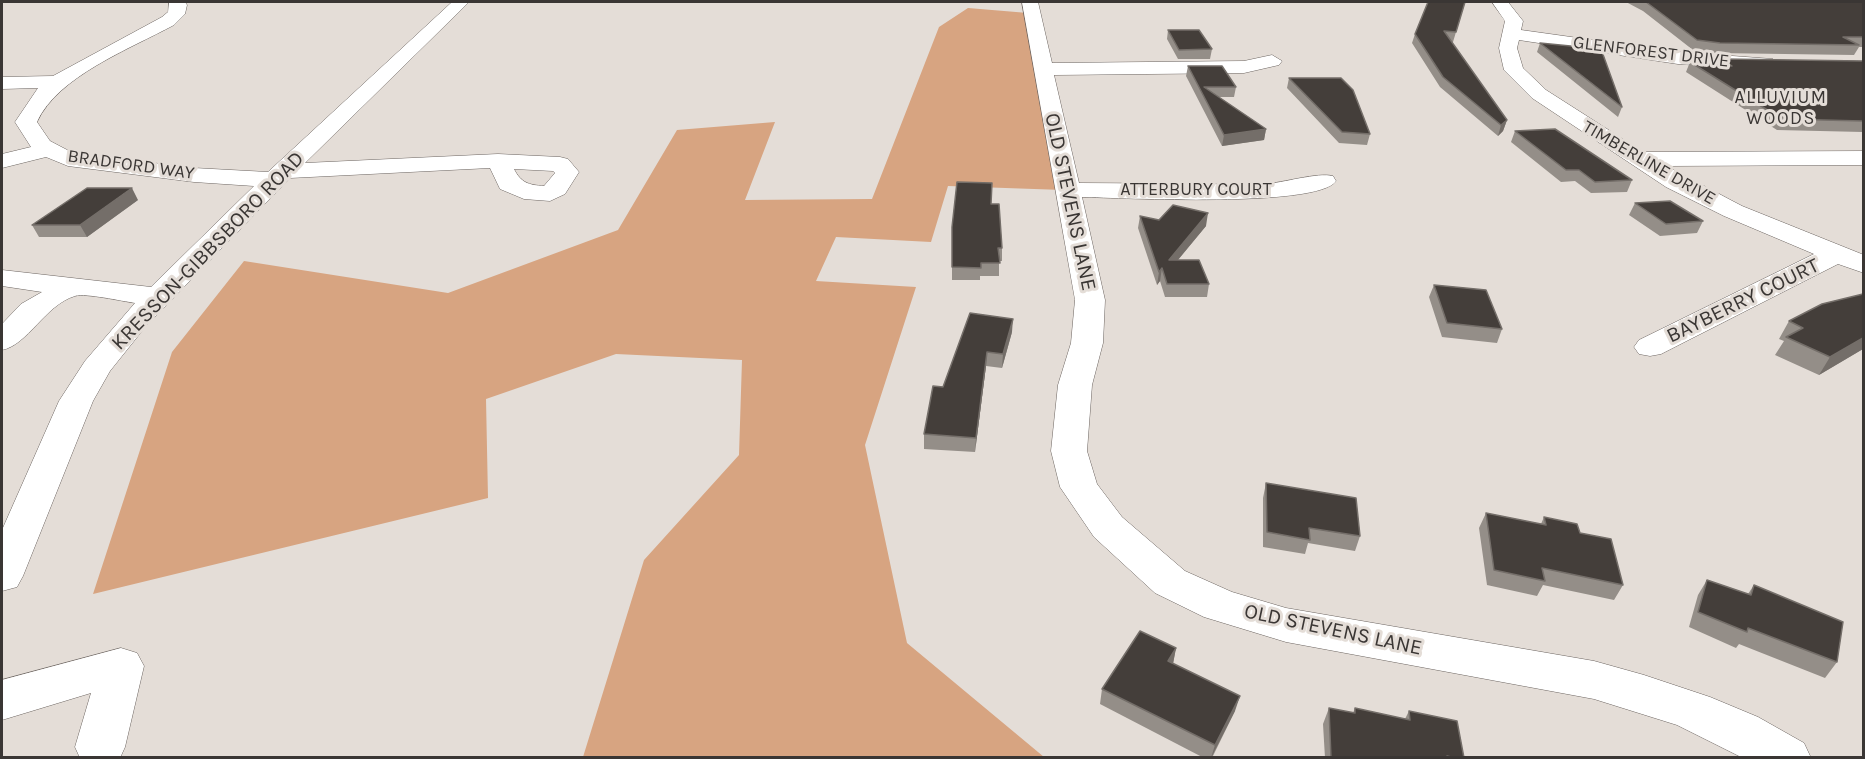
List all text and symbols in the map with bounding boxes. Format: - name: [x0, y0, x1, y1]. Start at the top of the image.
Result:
- street label: GLENFOREST DRIVE: [1572, 32, 1730, 72]
- district label: ALLUVIUM WOODS: [1734, 87, 1828, 130]
- street label: OLD STEVENS LANE: [1039, 111, 1101, 293]
- street label: TIMBERLINE DRIVE: [1579, 116, 1719, 210]
- street label: BRADFORD WAY: [66, 145, 196, 185]
- street label: KRESSON-GIBBSBORO ROAD: [106, 146, 310, 356]
- street label: ATTERBURY COURT: [1120, 179, 1272, 201]
- street label: BAYBERRY COURT: [1663, 253, 1823, 349]
- street label: OLD STEVENS LANE: [1242, 599, 1424, 661]

